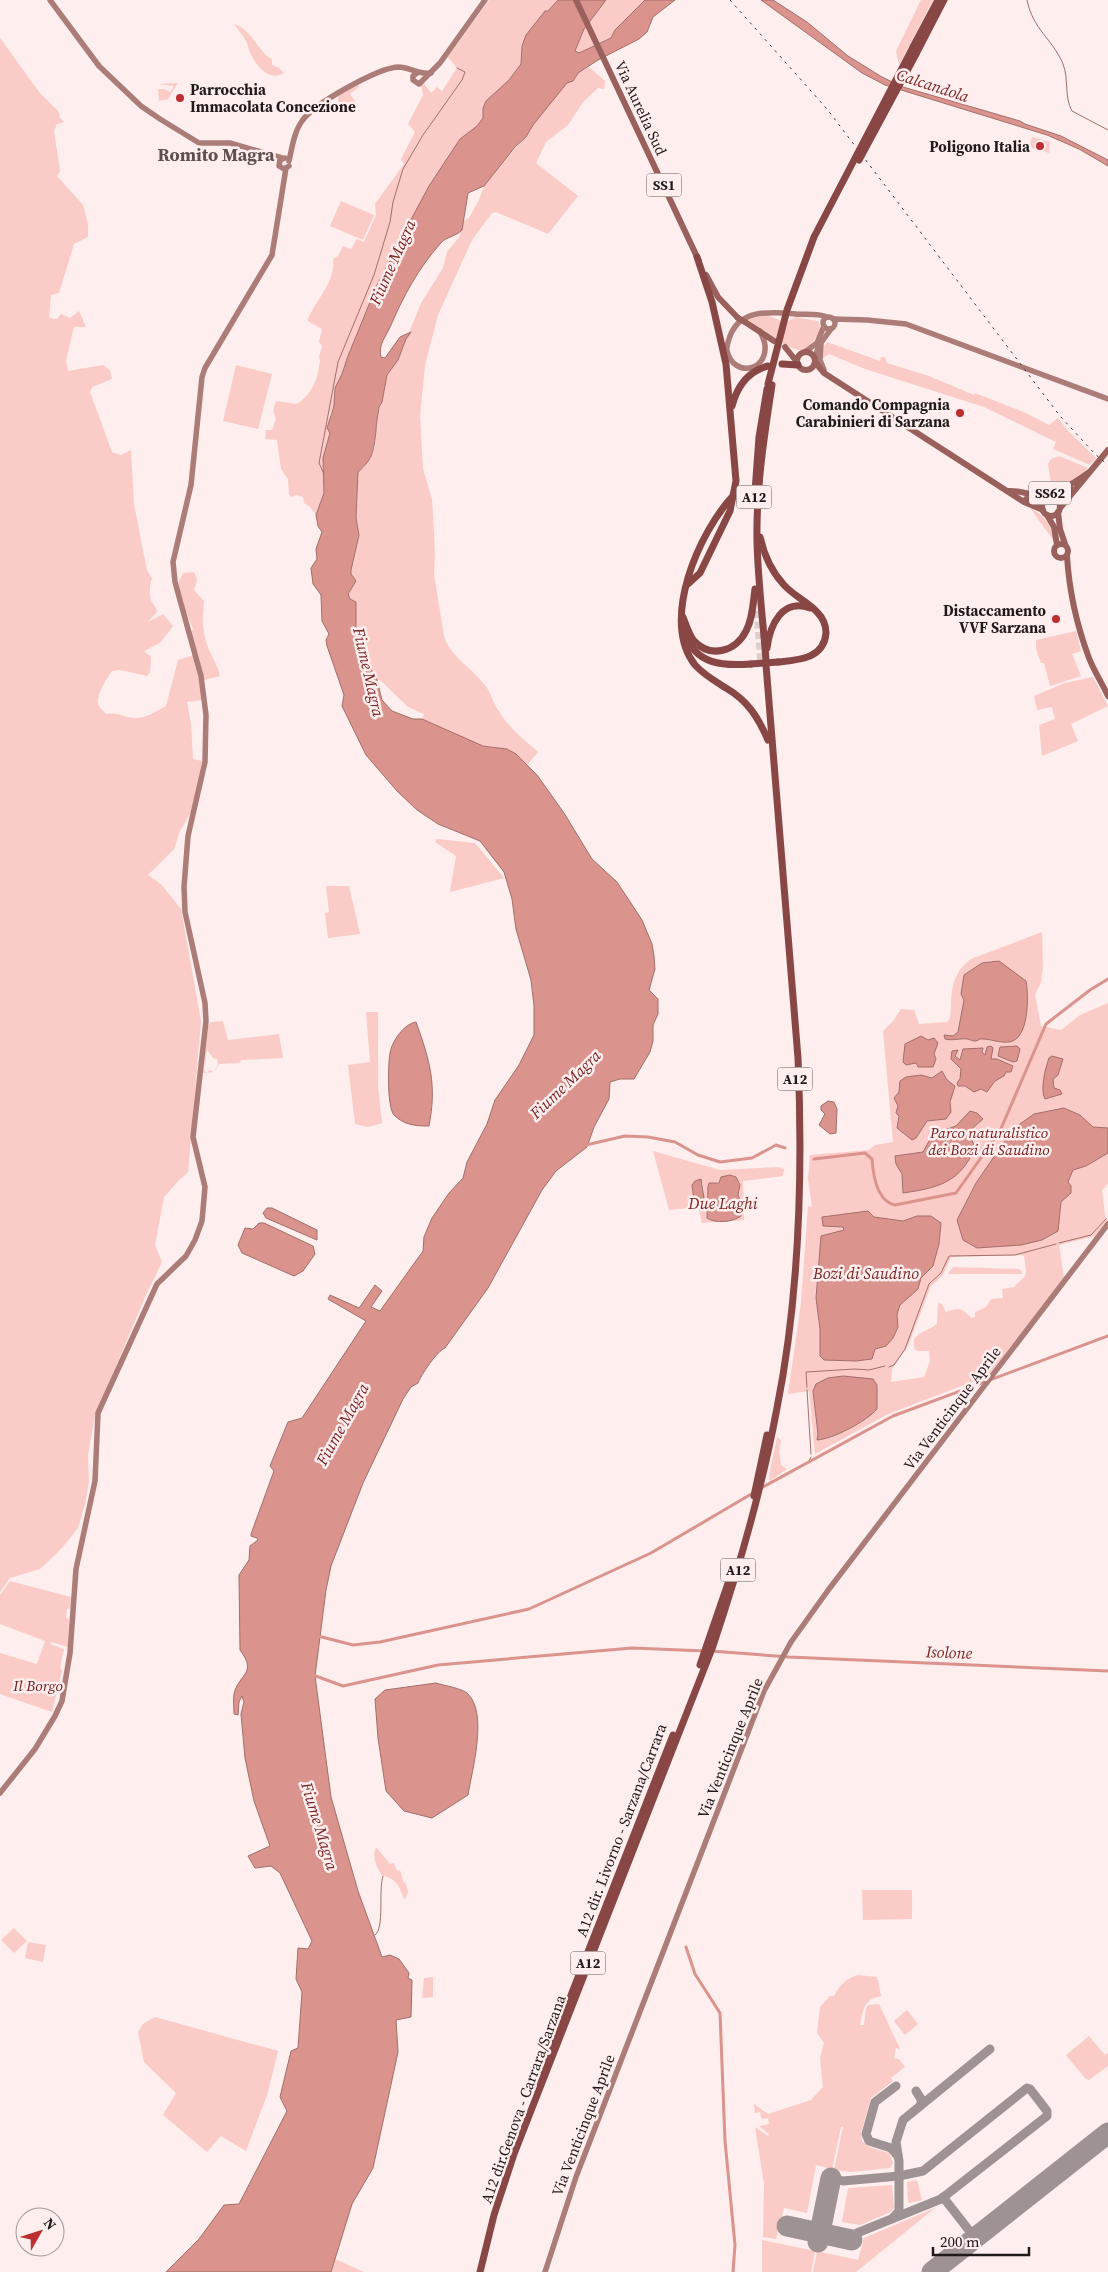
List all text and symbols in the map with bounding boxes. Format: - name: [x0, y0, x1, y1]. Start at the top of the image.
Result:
- street label: Via Aurelia Sud: [610, 57, 672, 159]
- water label: Calcandola: [894, 63, 973, 107]
- place label: Parrocchia Immacolata Concezione: [190, 79, 356, 117]
- marker: Parrocchia Immacolata Concezione: [174, 92, 186, 104]
- place label: Poligono Italia: [929, 136, 1031, 157]
- marker: Poligono Italia: [1034, 140, 1046, 152]
- district label: Romito Magra: [157, 142, 275, 167]
- road number: SS1: [646, 174, 682, 196]
- water label: Fiume Magra: [363, 215, 421, 309]
- place label: Comando Compagnia Carabinieri di Sarzana: [796, 394, 951, 432]
- marker: Comando Compagnia Carabinieri di Sarzana: [954, 407, 966, 419]
- road number: SS62: [1029, 482, 1071, 504]
- road number: A12: [736, 486, 772, 508]
- place label: Distaccamento VVF Sarzana: [943, 600, 1047, 638]
- marker: Distaccamento VVF Sarzana: [1050, 613, 1062, 625]
- water label: Fiume Magra: [348, 624, 390, 719]
- water label: Fiume Magra: [524, 1044, 606, 1124]
- road number: A12: [778, 1068, 812, 1090]
- park label: Parco naturalistico dei Bozi di Saudino: [928, 1122, 1050, 1160]
- water label: Due Laghi: [687, 1192, 758, 1214]
- water label: Bozi di Saudino: [812, 1262, 919, 1284]
- street label: Via Venticinque Aprile: [898, 1341, 1006, 1474]
- water label: Fiume Magra: [310, 1378, 374, 1470]
- road number: A12: [720, 1558, 756, 1582]
- water label: Isolone: [924, 1640, 973, 1664]
- street label: Via Venticinque Aprile: [692, 1674, 768, 1821]
- park label: Il Borgo: [12, 1675, 63, 1696]
- street label: A12 dir. Livorno - Sarzana/Carrara: [571, 1720, 672, 1940]
- water label: Fiume Magra: [296, 1778, 344, 1873]
- road number: A12: [570, 1952, 606, 1975]
- street label: A12 dir.Genova - Carrara/Sarzana: [475, 1991, 571, 2206]
- street label: Via Venticinque Aprile: [546, 2051, 620, 2199]
- north arrow: [15, 2207, 65, 2257]
- text: N: [39, 2214, 61, 2234]
- scale bar: [933, 2224, 1029, 2256]
- text: 200 m: [940, 2231, 980, 2252]

